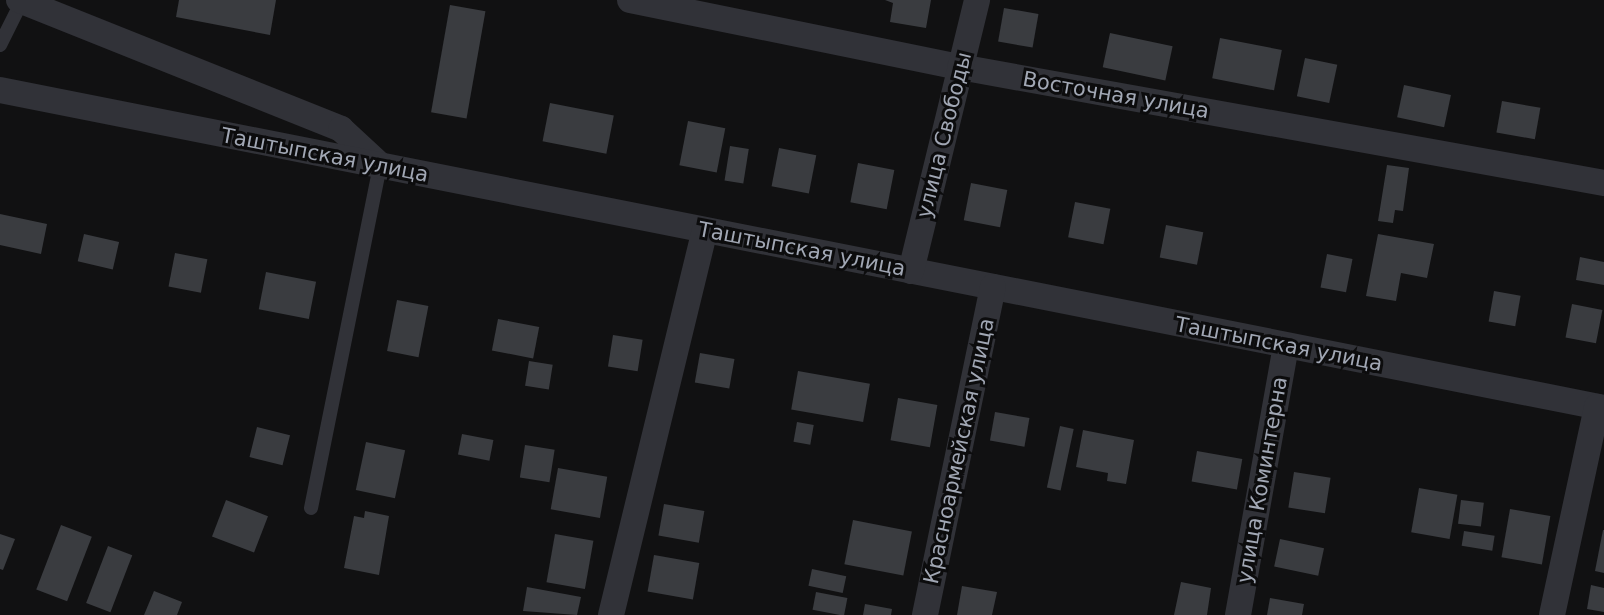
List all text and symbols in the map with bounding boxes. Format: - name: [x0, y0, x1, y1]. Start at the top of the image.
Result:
- street label: улица Свободы: [911, 49, 977, 221]
- street label: Восточная улица: [1021, 66, 1211, 124]
- street label: Таштыпская улица: [219, 123, 431, 187]
- street label: Таштыпская улица: [696, 217, 908, 281]
- street label: Таштыпская улица: [1173, 312, 1385, 376]
- street label: Красноармейская улица: [919, 316, 999, 586]
- street label: улица Коминтерна: [1231, 375, 1293, 585]

